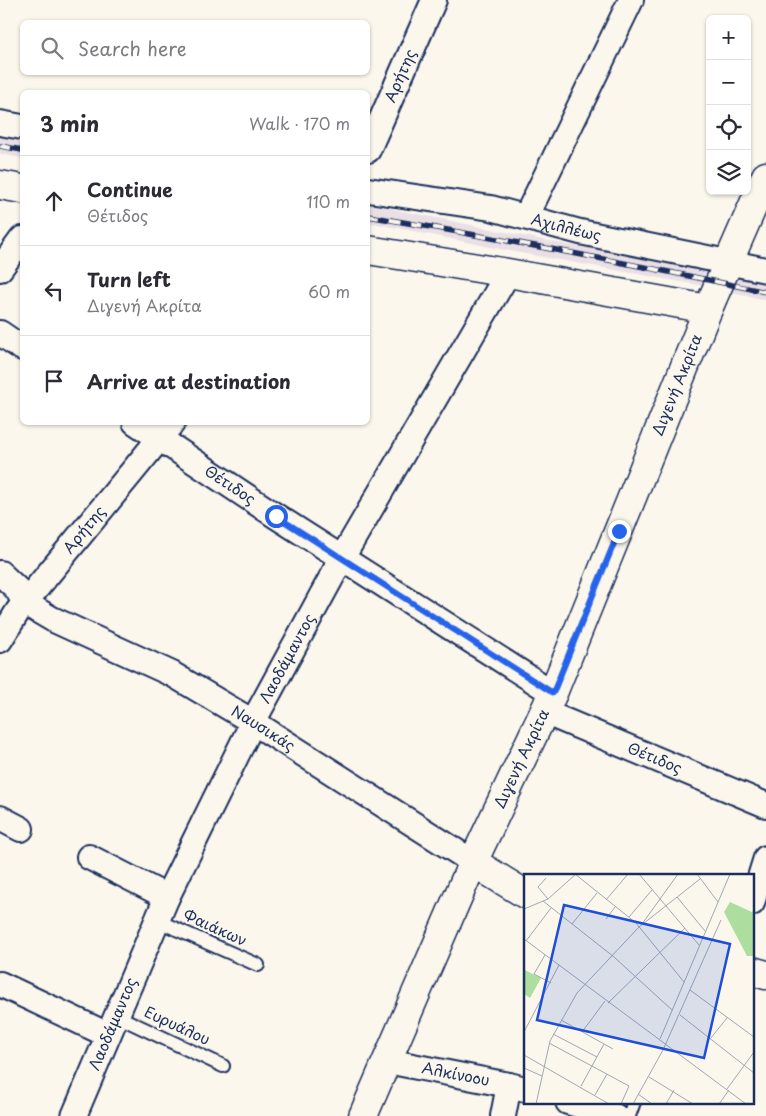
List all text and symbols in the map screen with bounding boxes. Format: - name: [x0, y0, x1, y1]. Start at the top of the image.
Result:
- map controls: [706, 15, 751, 195]
- button: +: [706, 15, 751, 60]
- search box: [20, 20, 370, 75]
- icon: search: [38, 34, 66, 62]
- text: Search here: [78, 34, 187, 62]
- street label: Αρήτης: [377, 45, 421, 106]
- button: −: [706, 60, 751, 105]
- button: locate: [706, 105, 751, 150]
- text: 3 min: [40, 107, 99, 139]
- text: Walk · 170 m: [249, 111, 350, 135]
- button: layers: [706, 150, 751, 195]
- text: Continue: [87, 175, 173, 203]
- icon: ahead: [40, 187, 68, 215]
- text: 110 m: [307, 189, 350, 213]
- text: Θέτιδος: [87, 203, 148, 227]
- street label: Αχιλλέως: [529, 206, 604, 246]
- text: Turn left: [87, 265, 171, 293]
- icon: left: [40, 277, 68, 305]
- text: 60 m: [308, 279, 350, 303]
- text: Διγενή Ακρίτα: [87, 293, 202, 317]
- street label: Διγενή Ακρίτα: [645, 330, 707, 439]
- icon: arrive: [40, 367, 68, 395]
- text: Arrive at destination: [87, 367, 291, 395]
- street label: Θέτιδος: [200, 458, 261, 510]
- street label: Αρήτης: [57, 500, 110, 558]
- route start: [265, 505, 288, 528]
- route end: [608, 520, 631, 543]
- street label: Λαοδάμαντος: [252, 609, 320, 707]
- street label: Ναυσικάς: [228, 699, 300, 756]
- street label: Διγενή Ακρίτα: [487, 704, 554, 812]
- street label: Θέτιδος: [624, 735, 686, 779]
- inset map: [524, 874, 754, 1104]
- street label: Φαιάκων: [180, 902, 251, 951]
- street label: Λαοδάμαντος: [82, 973, 142, 1073]
- street label: Ευρυάλου: [141, 999, 214, 1050]
- street label: Αλκίνοου: [420, 1055, 492, 1091]

